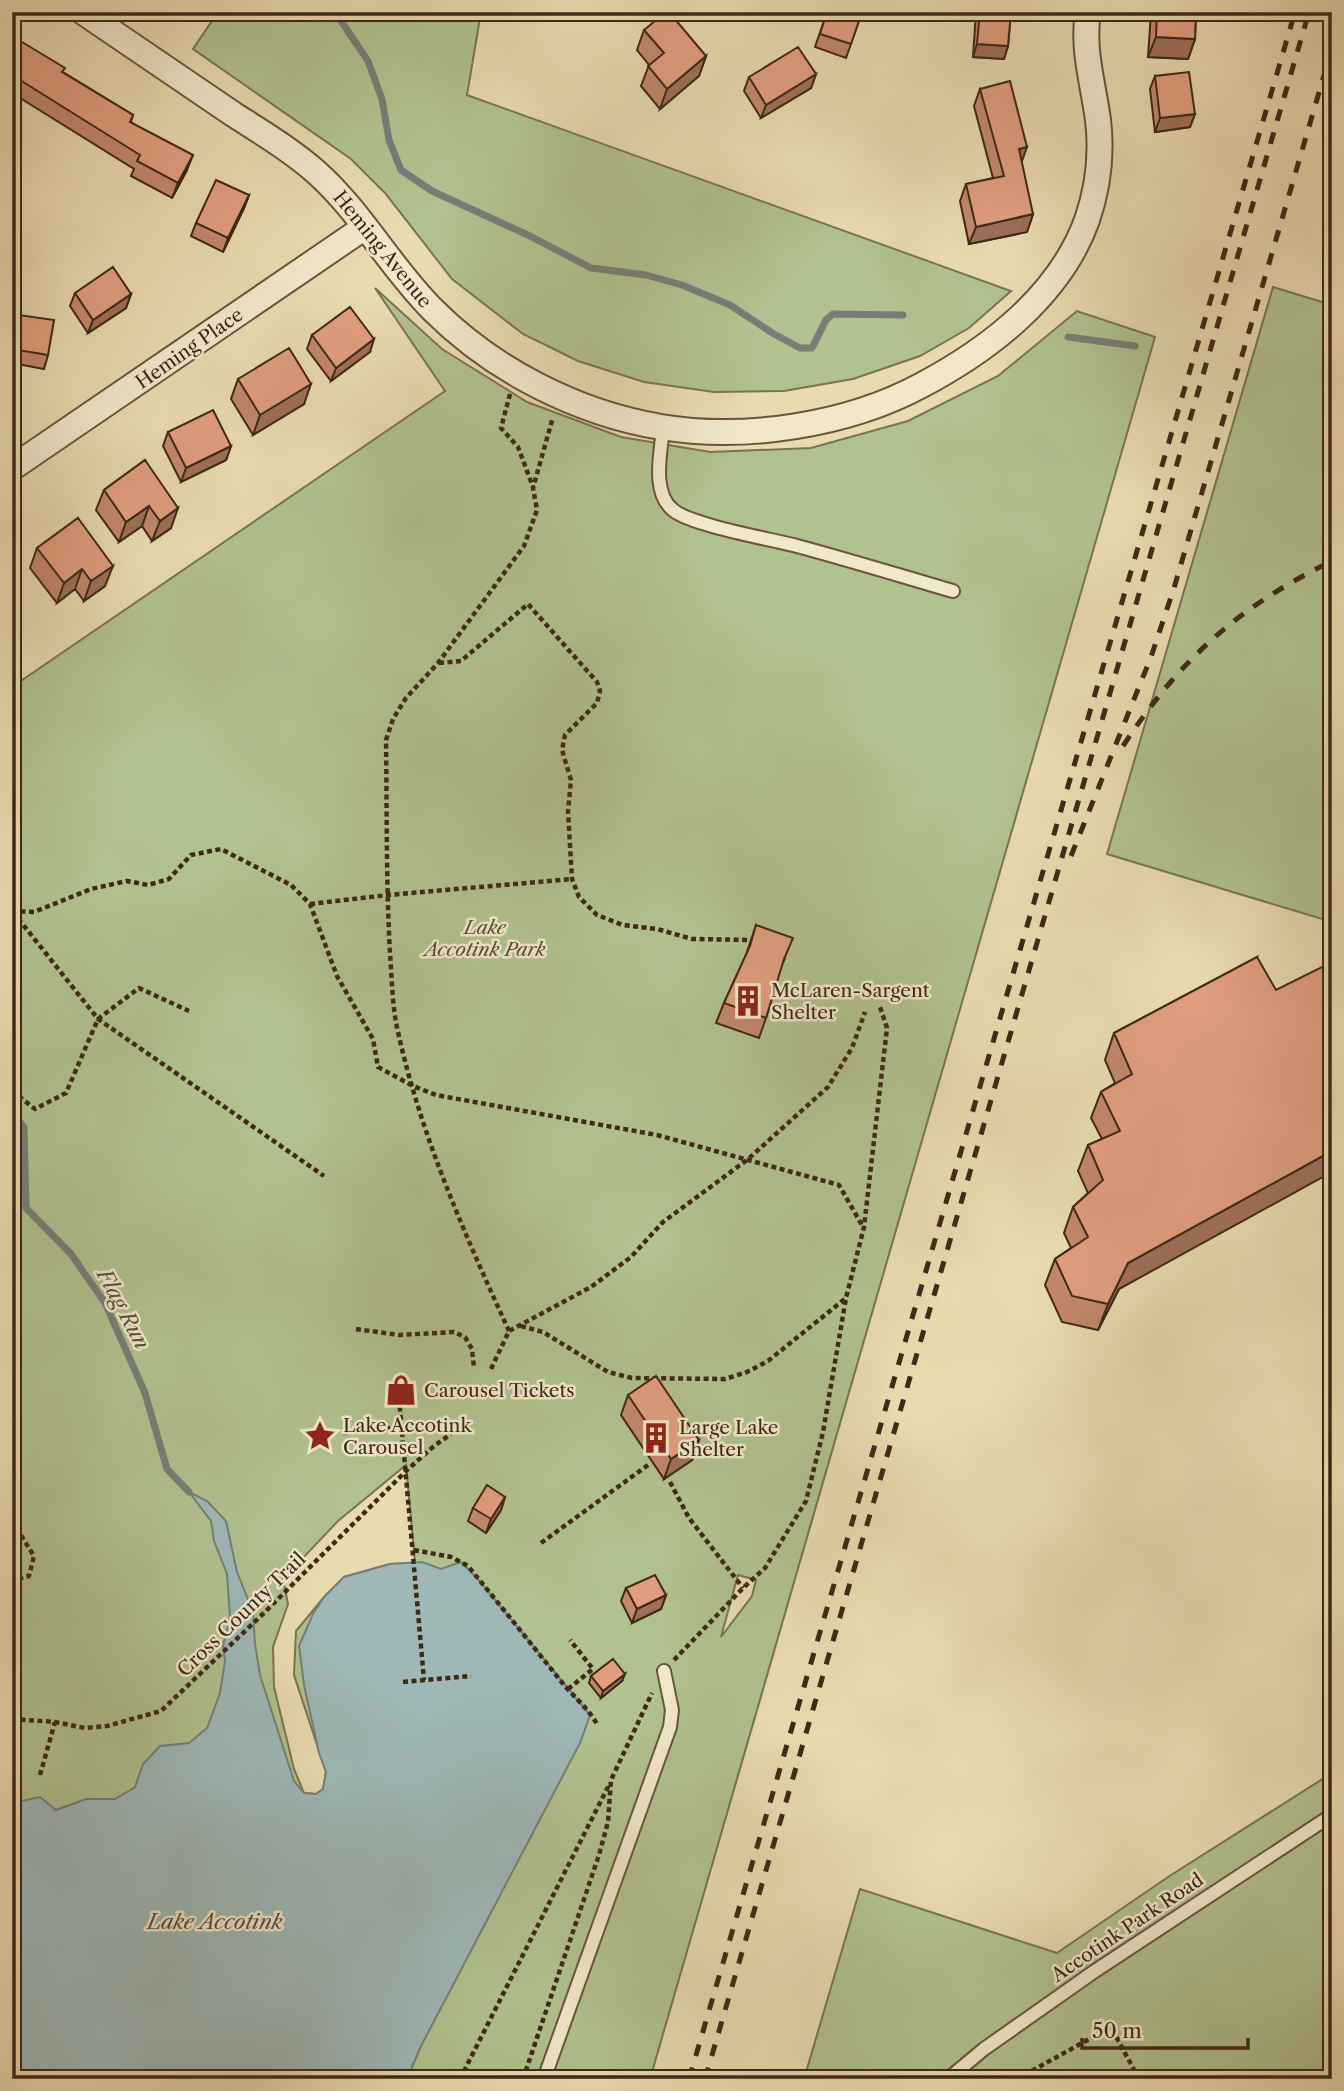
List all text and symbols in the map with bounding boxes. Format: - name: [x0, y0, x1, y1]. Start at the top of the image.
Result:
- street label: Heming Avenue: [328, 186, 437, 312]
- street label: Heming Place: [131, 303, 247, 394]
- park label: Lake Accotink Park: [421, 916, 546, 961]
- place label: McLaren-Sargent Shelter: [771, 979, 930, 1024]
- building icon: McLaren-Sargent Shelter: [731, 984, 765, 1018]
- water label: Flag Run: [91, 1263, 155, 1353]
- shop icon: Carousel Tickets: [384, 1373, 418, 1407]
- place label: Carousel Tickets: [424, 1379, 575, 1402]
- place label: Lake Accotink Carousel: [343, 1414, 472, 1459]
- place label: Large Lake Shelter: [679, 1416, 778, 1461]
- place icon: Lake Accotink Carousel: [303, 1419, 337, 1453]
- building icon: Large Lake Shelter: [639, 1421, 673, 1455]
- street label: Cross County Trail: [172, 1547, 310, 1681]
- street label: Accotink Park Road: [1046, 1868, 1208, 1987]
- water label: Lake Accotink: [145, 1909, 283, 1934]
- scale bar: [1082, 2007, 1248, 2051]
- text: 50 m: [1092, 2018, 1142, 2043]

